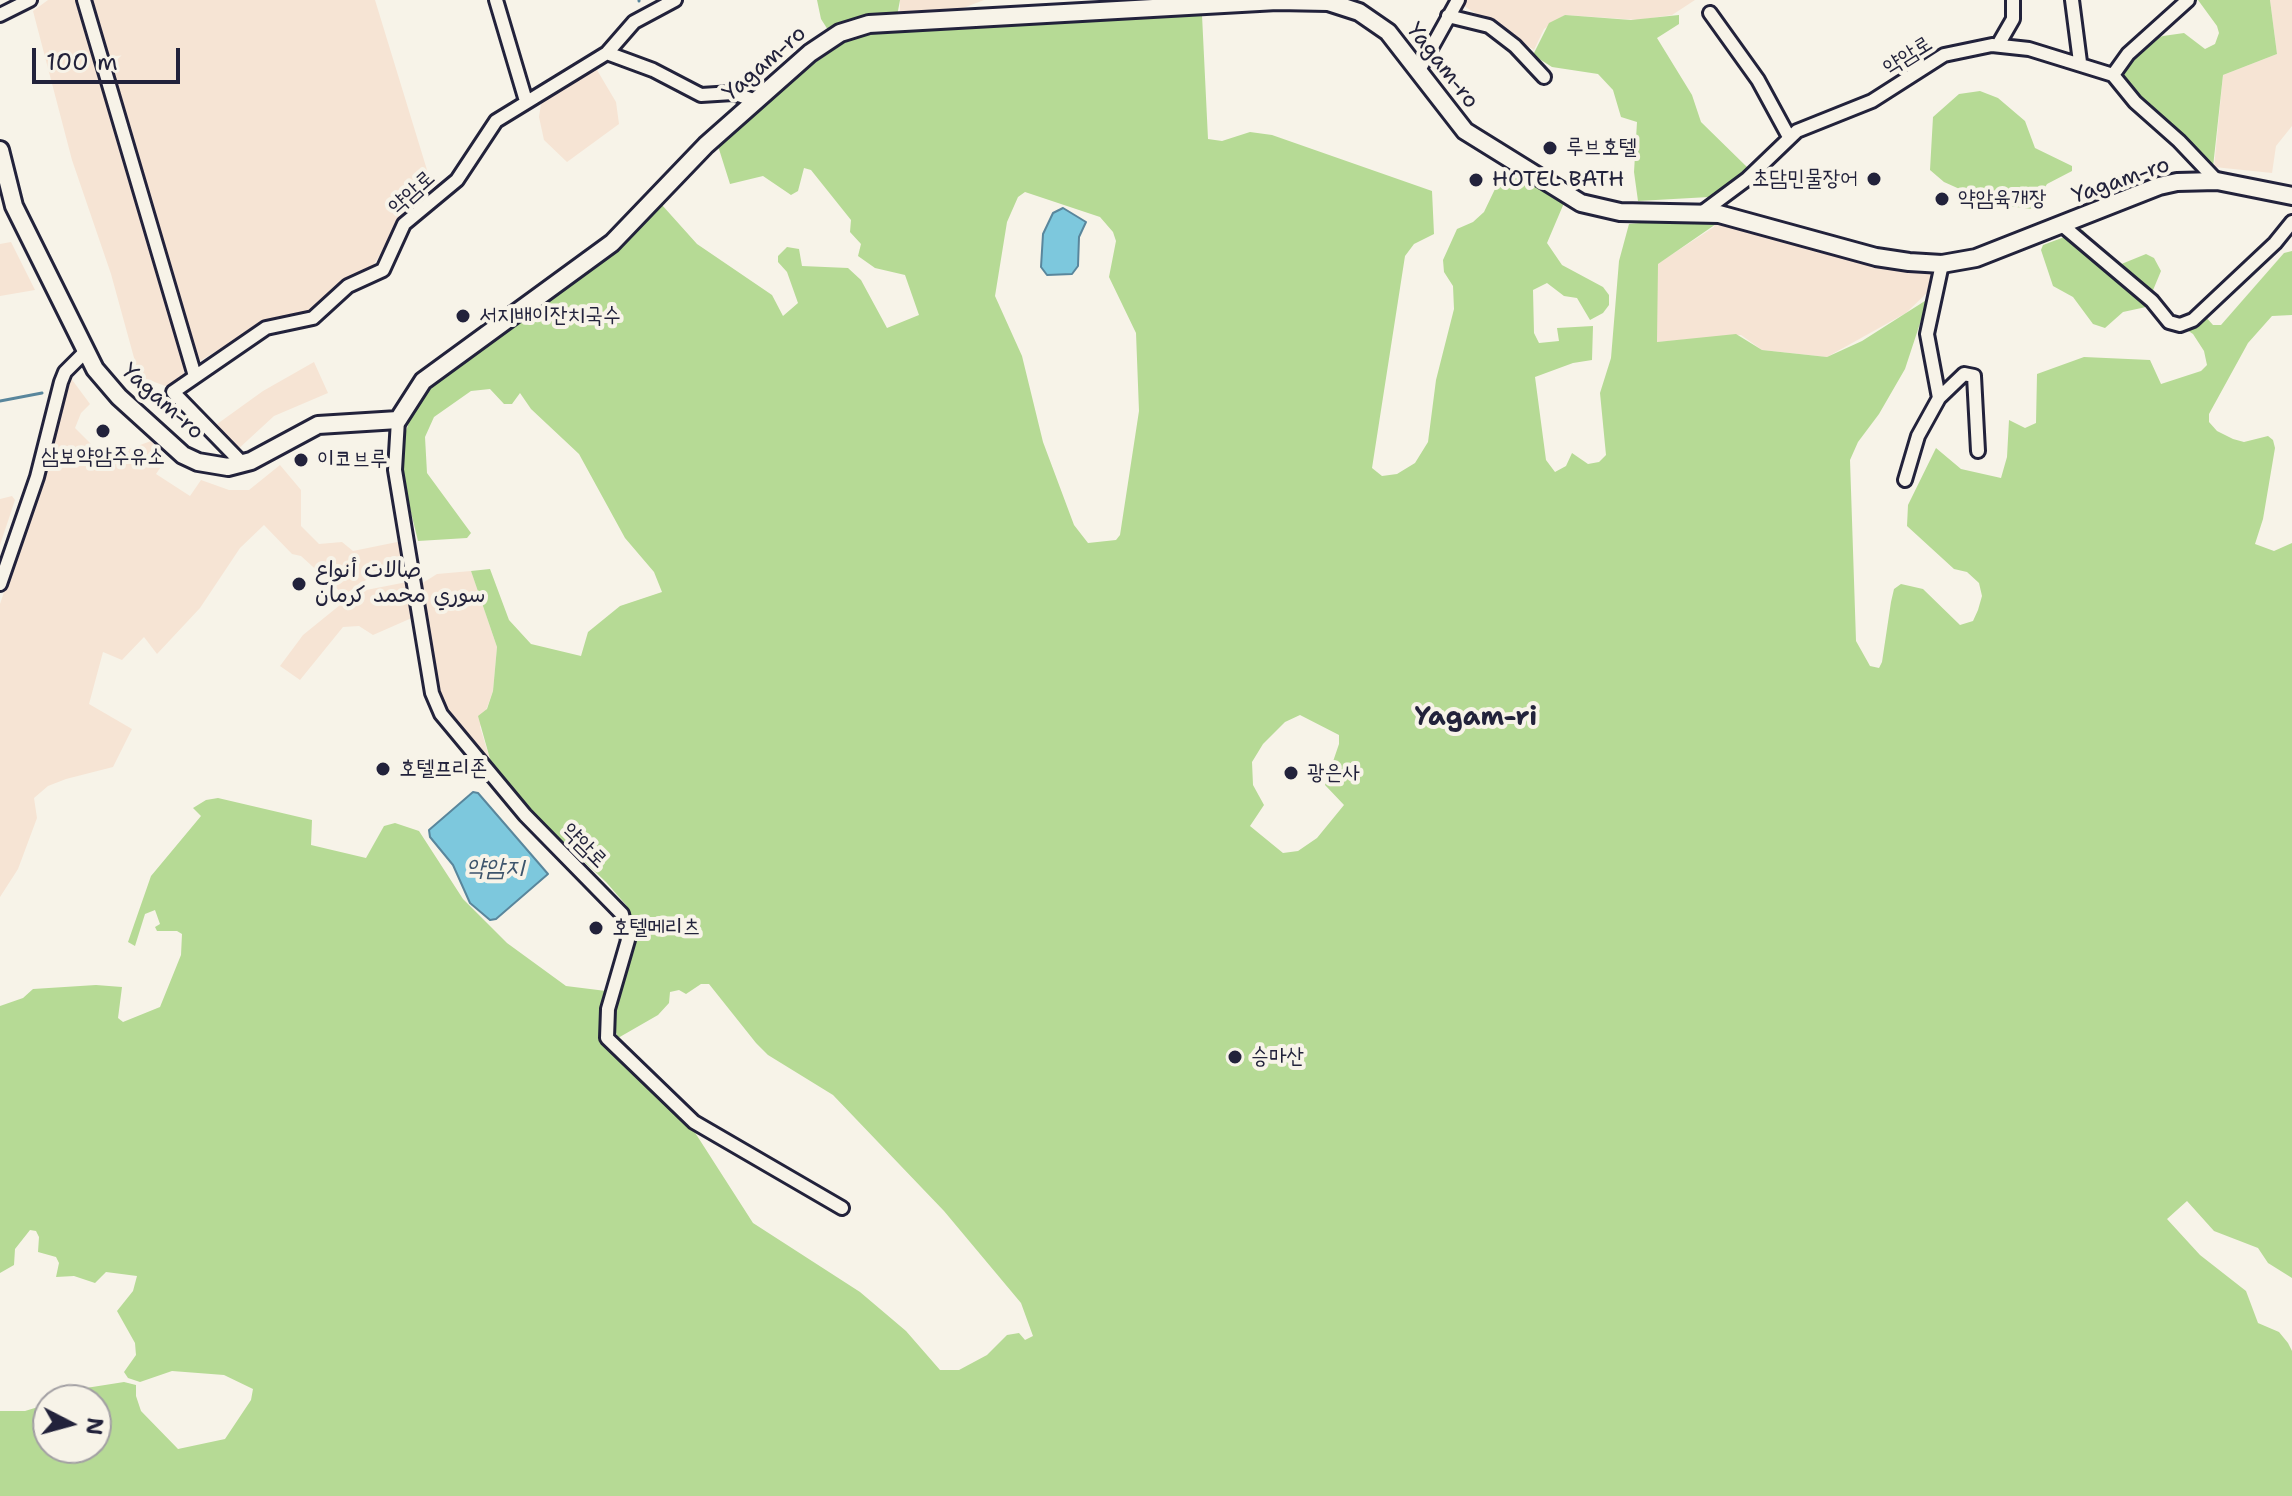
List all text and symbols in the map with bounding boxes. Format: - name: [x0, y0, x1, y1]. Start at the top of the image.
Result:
- street label: Yagam-ro: [1400, 18, 1484, 114]
- street label: Yagam-ro: [718, 21, 812, 107]
- street label: 약암로: [1878, 31, 1938, 81]
- scale bar: [36, 32, 184, 82]
- text: 100 m: [46, 46, 118, 78]
- place label: 루브호텔: [1566, 135, 1637, 161]
- marker: 루브호텔: [1541, 139, 1559, 157]
- street label: Yagam-ro: [2069, 152, 2173, 210]
- street label: 약암로: [383, 165, 441, 221]
- place label: 초담민물장어: [1752, 166, 1858, 192]
- place label: HOTEL BATH: [1492, 167, 1624, 193]
- marker: 초담민물장어: [1865, 170, 1883, 188]
- marker: HOTEL BATH: [1467, 171, 1485, 189]
- place label: 약암육개장: [1958, 186, 2047, 212]
- marker: 약암육개장: [1933, 190, 1951, 208]
- place label: 서지배이잔치국수: [479, 303, 621, 329]
- marker: 서지배이잔치국수: [454, 307, 472, 325]
- street label: Yagam-ro: [116, 358, 208, 446]
- marker: 삼보약암주유소: [94, 422, 112, 440]
- place label: 삼보약암주유소: [41, 444, 165, 470]
- place label: 이코브루: [317, 447, 388, 473]
- marker: 이코브루: [292, 451, 310, 469]
- place label: صالات أنواع سوري محمد كرمان: [315, 558, 485, 610]
- marker: صالات أنواع سوري محمد كرمان: [290, 575, 308, 593]
- district label: Yagam-ri: [1415, 702, 1537, 734]
- place label: 호텔프리존: [399, 756, 488, 782]
- marker: 호텔프리존: [374, 760, 392, 778]
- place label: 광은사: [1307, 760, 1360, 786]
- marker: 광은사: [1282, 764, 1300, 782]
- street label: 약암로: [556, 818, 612, 874]
- water label: 약암지: [466, 855, 524, 883]
- place label: 호텔메리츠: [612, 915, 701, 941]
- marker: 호텔메리츠: [587, 919, 605, 937]
- place label: 승마산: [1251, 1044, 1304, 1070]
- marker: 승마산: [1226, 1048, 1244, 1066]
- north arrow: [32, 1384, 112, 1464]
- text: N: [79, 1416, 110, 1437]

